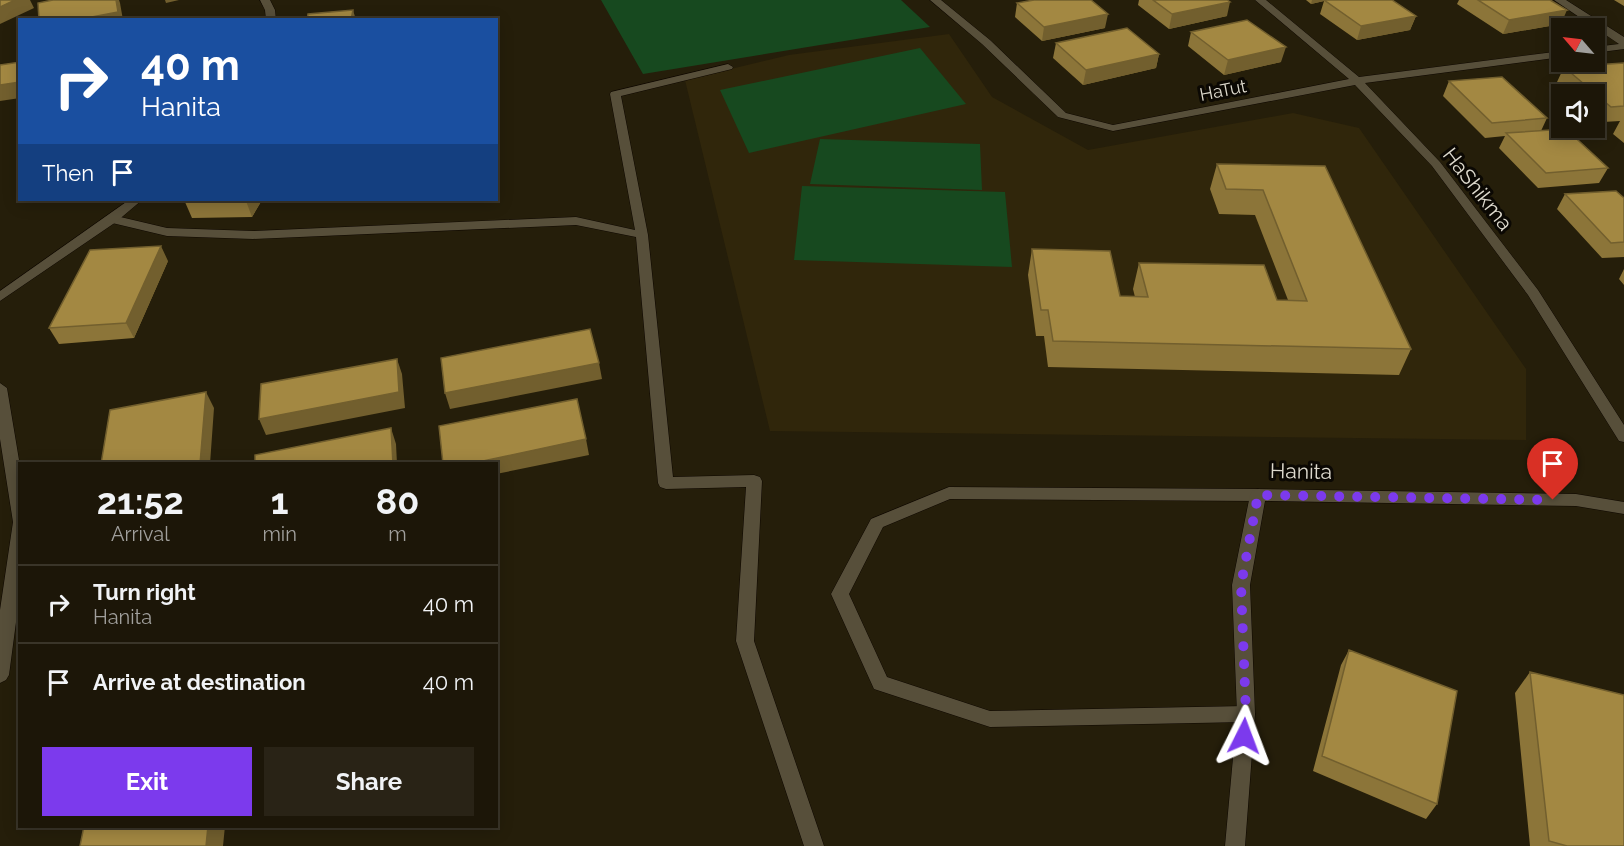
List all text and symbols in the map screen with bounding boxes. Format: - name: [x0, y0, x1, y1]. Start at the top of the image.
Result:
- north arrow: [1551, 18, 1605, 72]
- map controls: [1551, 18, 1605, 138]
- text: 40 m: [141, 41, 240, 90]
- icon: right: [42, 42, 120, 120]
- street label: HaTut: [1198, 75, 1248, 105]
- button: sound: [1551, 84, 1605, 138]
- text: Hanita: [141, 91, 221, 122]
- street label: HaShikma: [1438, 143, 1518, 235]
- icon: arrive: [106, 156, 139, 189]
- text: Then: [42, 160, 94, 186]
- pin: [1527, 438, 1578, 500]
- icon: arrive: [1536, 447, 1569, 480]
- street label: Hanita: [1270, 458, 1332, 484]
- text: 21:52: [97, 480, 184, 522]
- text: 1: [271, 480, 289, 522]
- text: 80: [376, 480, 419, 522]
- text: Arrival: [111, 522, 170, 546]
- text: min: [262, 522, 297, 546]
- text: m: [388, 522, 407, 546]
- text: Turn right: [93, 579, 196, 605]
- icon: right: [42, 588, 75, 621]
- text: 40 m: [423, 591, 474, 617]
- text: Hanita: [93, 605, 152, 629]
- icon: arrive: [42, 666, 75, 699]
- text: Arrive at destination: [93, 669, 306, 695]
- text: 40 m: [423, 669, 474, 695]
- position arrow: [1212, 704, 1276, 768]
- button: Exit: [42, 747, 252, 816]
- button: Share: [264, 747, 474, 816]

